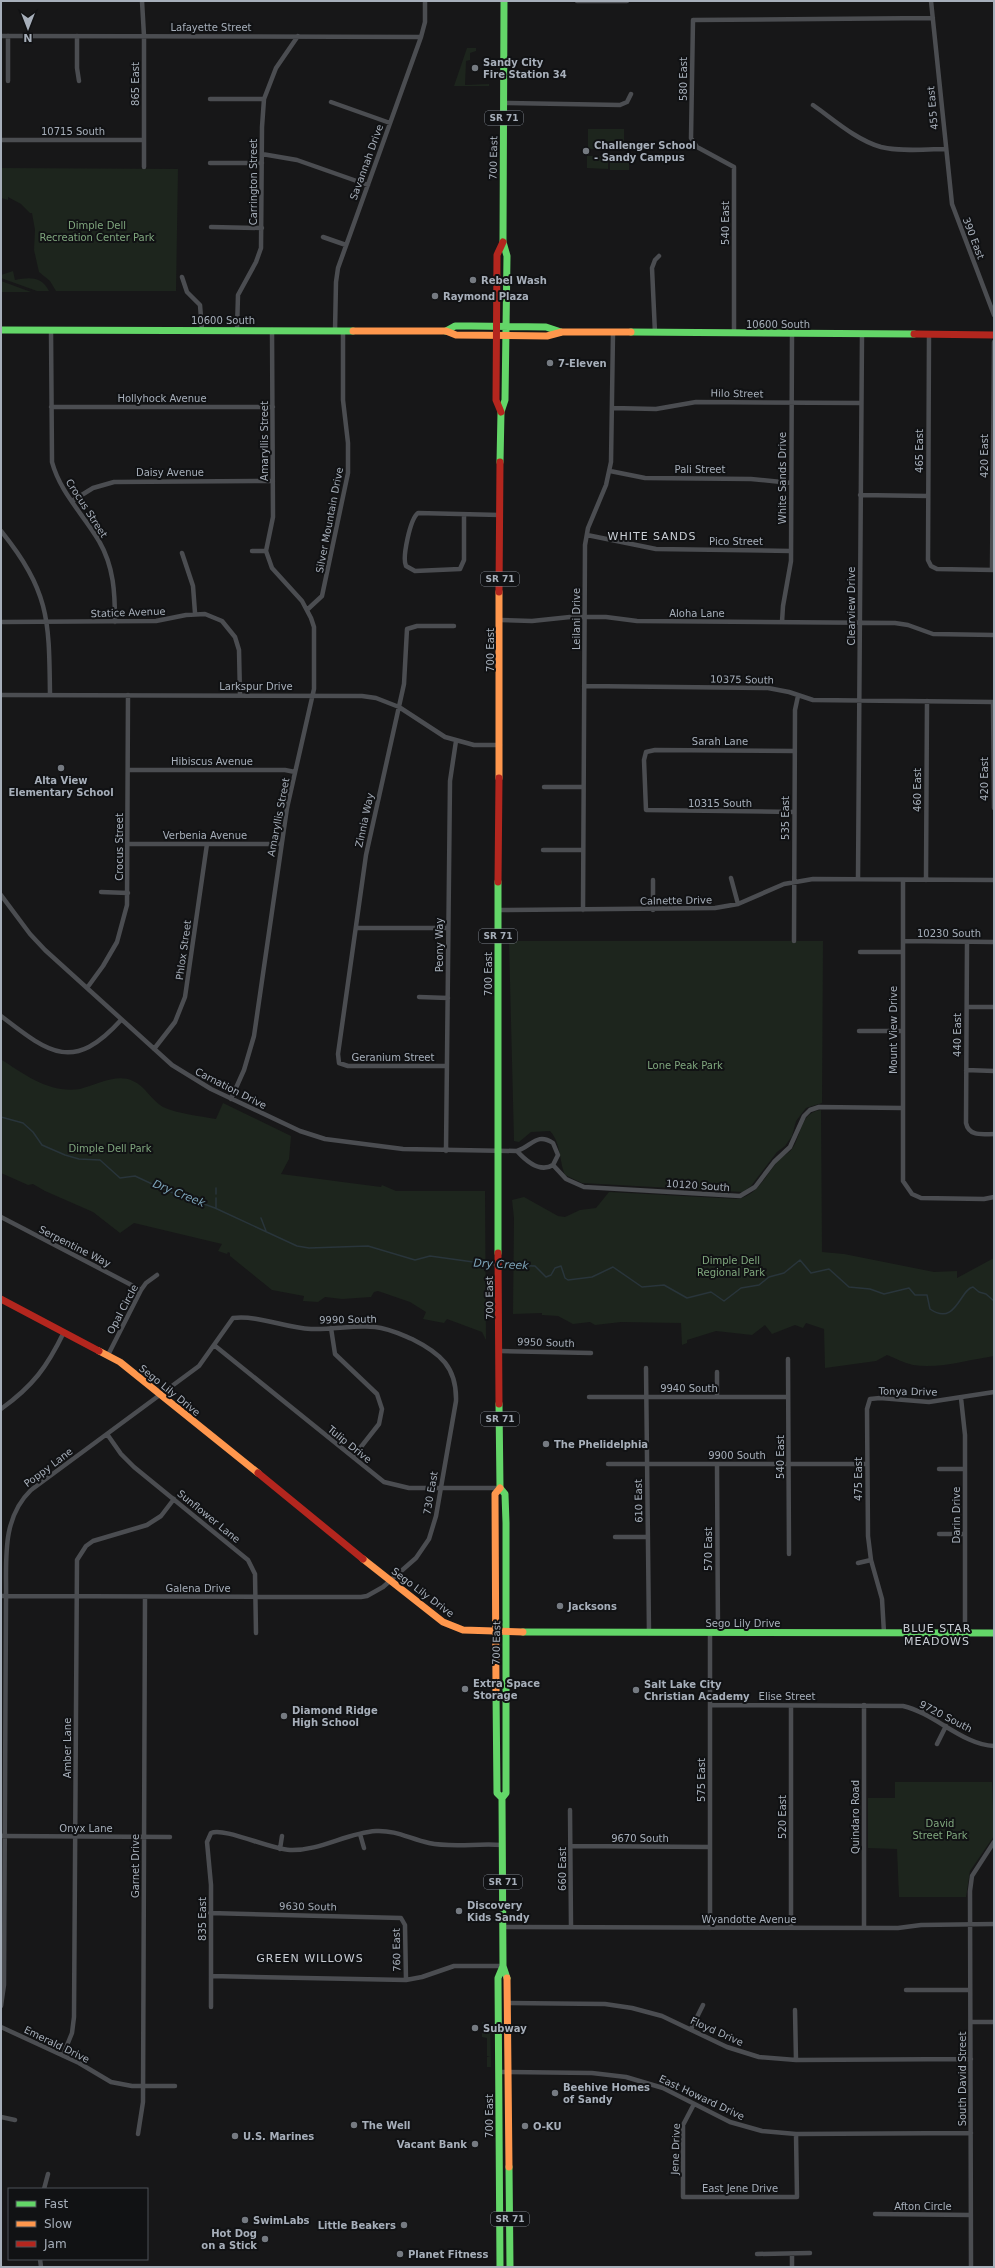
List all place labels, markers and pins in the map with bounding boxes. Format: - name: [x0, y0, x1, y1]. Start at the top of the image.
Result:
- place label: Sandy City Fire Station 34: [483, 57, 567, 80]
- marker: Sandy City Fire Station 34: [470, 63, 480, 73]
- place label: Challenger School - Sandy Campus: [594, 140, 696, 163]
- marker: Challenger School - Sandy Campus: [581, 146, 591, 156]
- marker: Rebel Wash: [468, 275, 478, 285]
- place label: Rebel Wash: [481, 275, 547, 286]
- marker: Raymond Plaza: [430, 291, 440, 301]
- place label: Raymond Plaza: [443, 291, 529, 302]
- marker: 7-Eleven: [545, 358, 555, 368]
- place label: 7-Eleven: [558, 358, 607, 369]
- marker: Alta View Elementary School: [56, 763, 66, 773]
- place label: Alta View Elementary School: [8, 775, 114, 798]
- marker: The Phelidelphia: [541, 1439, 551, 1449]
- place label: The Phelidelphia: [554, 1439, 648, 1450]
- marker: Jacksons: [555, 1601, 565, 1611]
- place label: Jacksons: [567, 1601, 617, 1612]
- place label: Extra Space Storage: [473, 1678, 540, 1701]
- place label: Salt Lake City Christian Academy: [644, 1679, 750, 1702]
- marker: Extra Space Storage: [460, 1684, 470, 1694]
- marker: Salt Lake City Christian Academy: [631, 1685, 641, 1695]
- place label: Diamond Ridge High School: [292, 1705, 378, 1728]
- marker: Diamond Ridge High School: [279, 1711, 289, 1721]
- place label: Discovery Kids Sandy: [467, 1900, 530, 1923]
- marker: Discovery Kids Sandy: [454, 1906, 464, 1916]
- marker: Subway: [470, 2023, 480, 2033]
- place label: Subway: [483, 2023, 527, 2034]
- place label: Beehive Homes of Sandy: [563, 2082, 650, 2105]
- marker: Beehive Homes of Sandy: [550, 2088, 560, 2098]
- marker: The Well: [349, 2120, 359, 2130]
- place label: The Well: [362, 2120, 411, 2131]
- marker: O-KU: [520, 2121, 530, 2131]
- place label: O-KU: [533, 2121, 562, 2132]
- marker: U.S. Marines: [230, 2131, 240, 2141]
- place label: U.S. Marines: [243, 2131, 314, 2142]
- place label: Vacant Bank: [397, 2139, 467, 2150]
- marker: Vacant Bank: [470, 2139, 480, 2149]
- marker: SwimLabs: [240, 2215, 250, 2225]
- place label: SwimLabs: [253, 2215, 310, 2226]
- place label: Little Beakers: [318, 2220, 396, 2231]
- marker: Little Beakers: [399, 2220, 409, 2230]
- place label: Hot Dog on a Stick: [201, 2228, 257, 2251]
- marker: Hot Dog on a Stick: [260, 2234, 270, 2244]
- marker: Planet Fitness: [395, 2249, 405, 2259]
- place label: Planet Fitness: [408, 2249, 489, 2260]

